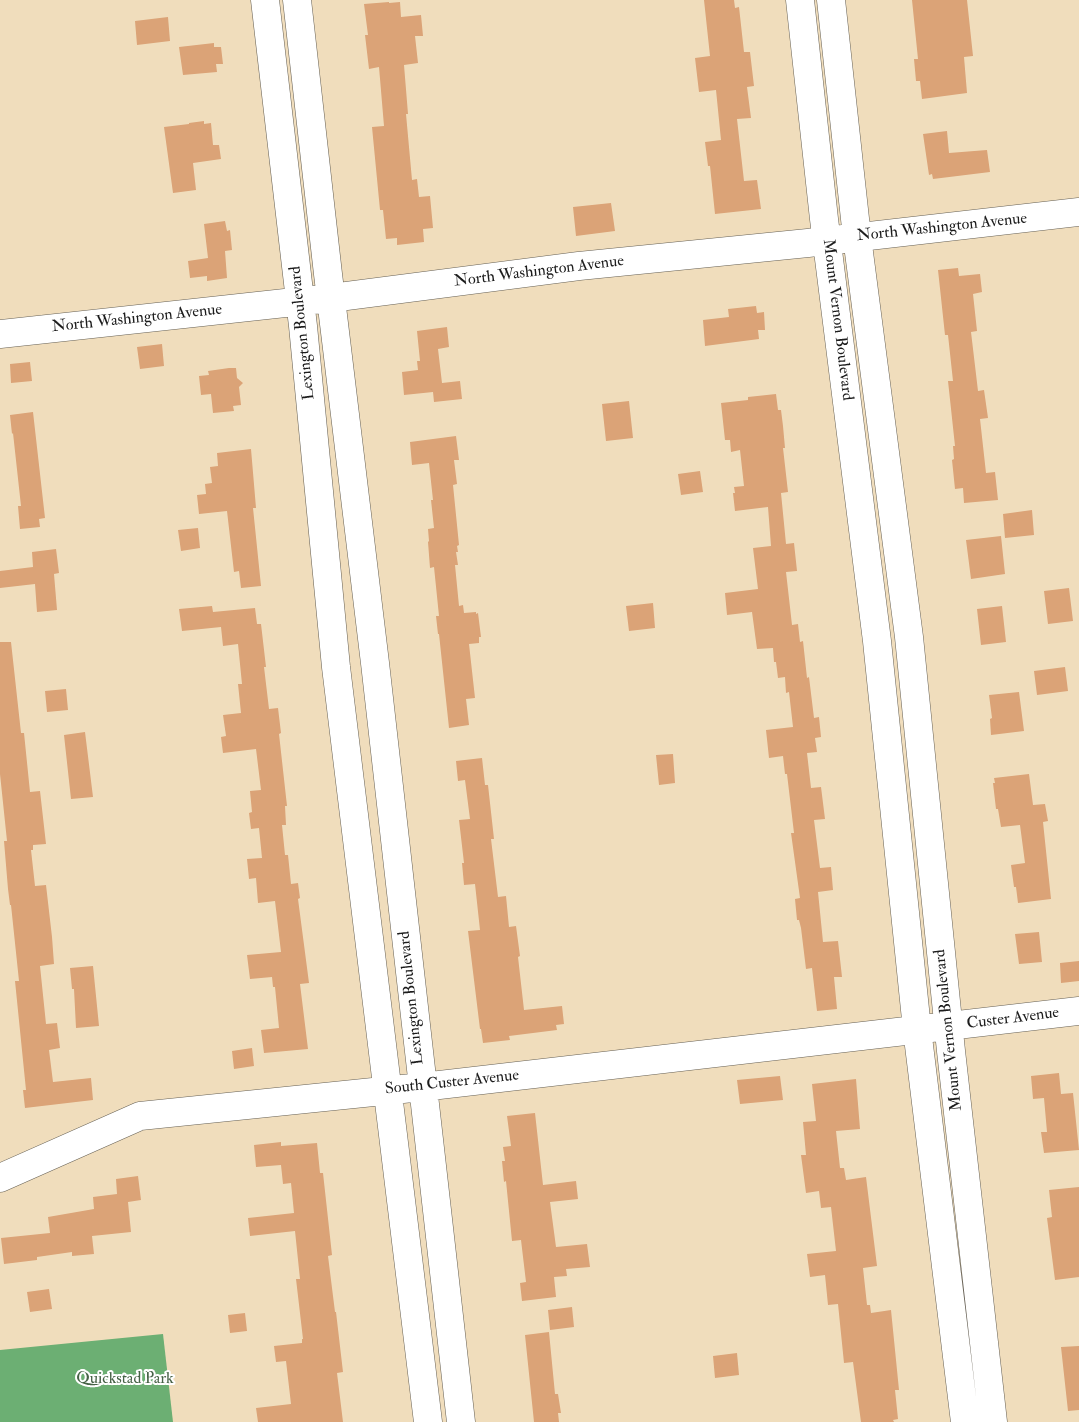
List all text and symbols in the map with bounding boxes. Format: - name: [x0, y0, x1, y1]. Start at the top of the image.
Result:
- street label: North Washington Avenue: [856, 210, 1028, 246]
- street label: Mount Vernon Boulevard: [818, 238, 856, 402]
- street label: North Washington Avenue: [453, 252, 625, 292]
- street label: Lexington Boulevard: [286, 265, 320, 401]
- street label: North Washington Avenue: [51, 301, 223, 337]
- street label: Lexington Boulevard: [395, 930, 429, 1066]
- street label: Mount Vernon Boulevard: [931, 948, 967, 1112]
- street label: Custer Avenue: [966, 1004, 1060, 1034]
- street label: South Custer Avenue: [384, 1066, 520, 1100]
- park label: Quickstad Park: [76, 1370, 174, 1390]

